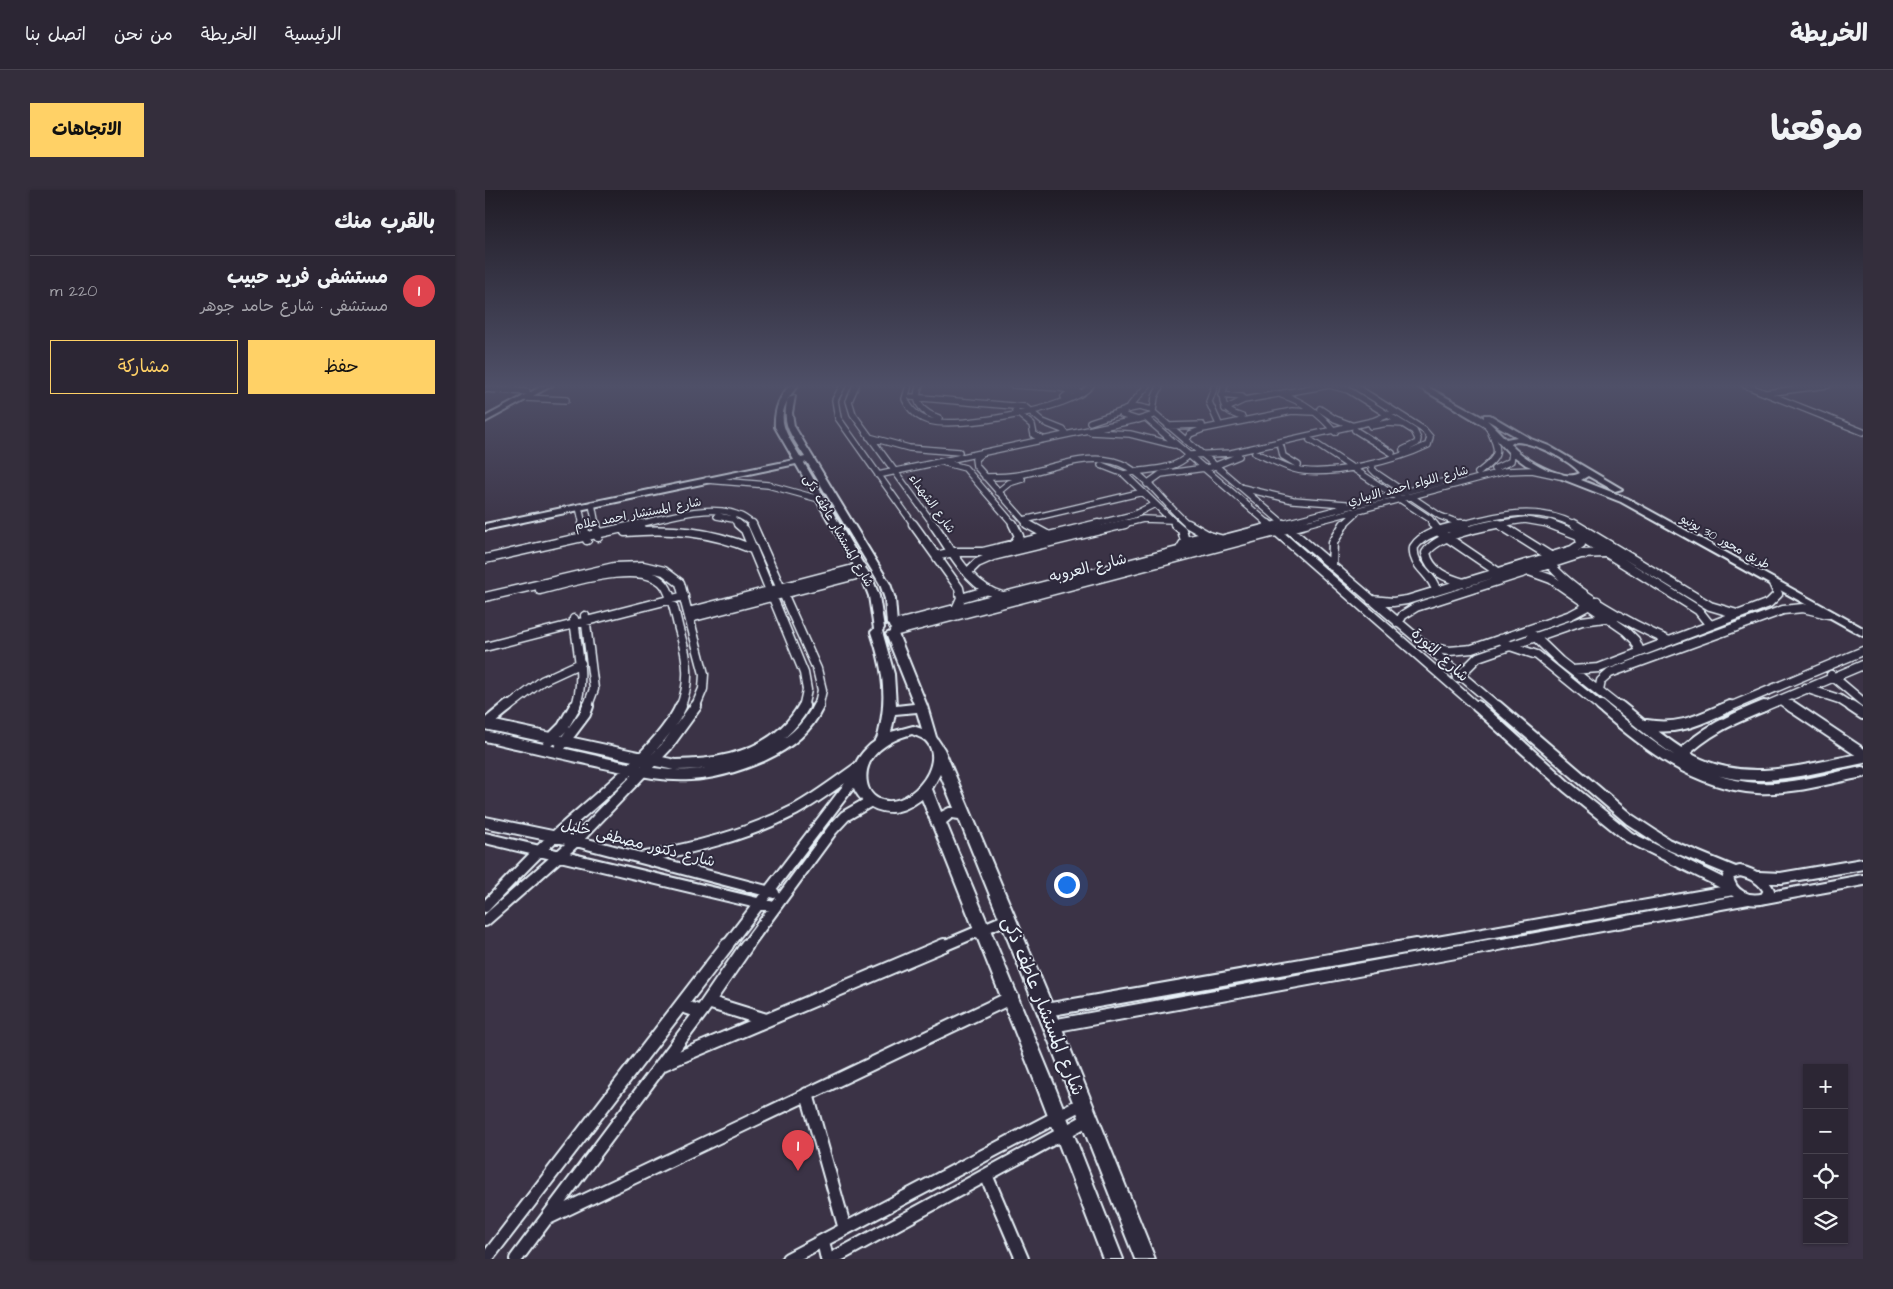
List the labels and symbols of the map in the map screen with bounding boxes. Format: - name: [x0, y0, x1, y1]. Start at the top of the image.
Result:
- street label: شارع اللواء احمد الابياري: [1346, 462, 1470, 510]
- street label: شارع الشهداء: [905, 471, 959, 537]
- street label: شارع المستشار عاطف ذكى: [799, 472, 877, 590]
- street label: شارع المستشار احمد علام: [573, 493, 703, 535]
- street label: طريق محور 30 يونيو: [1676, 510, 1773, 574]
- street label: شارع العروبه: [1047, 548, 1129, 588]
- street label: شارع الثورة: [1407, 623, 1473, 687]
- street label: شارع دكتور مصطفى خليل: [559, 814, 717, 872]
- your location: [1054, 872, 1080, 898]
- street label: شارع المستشار عاطف ذكى: [996, 913, 1090, 1099]
- pin: 1: [782, 1130, 814, 1171]

